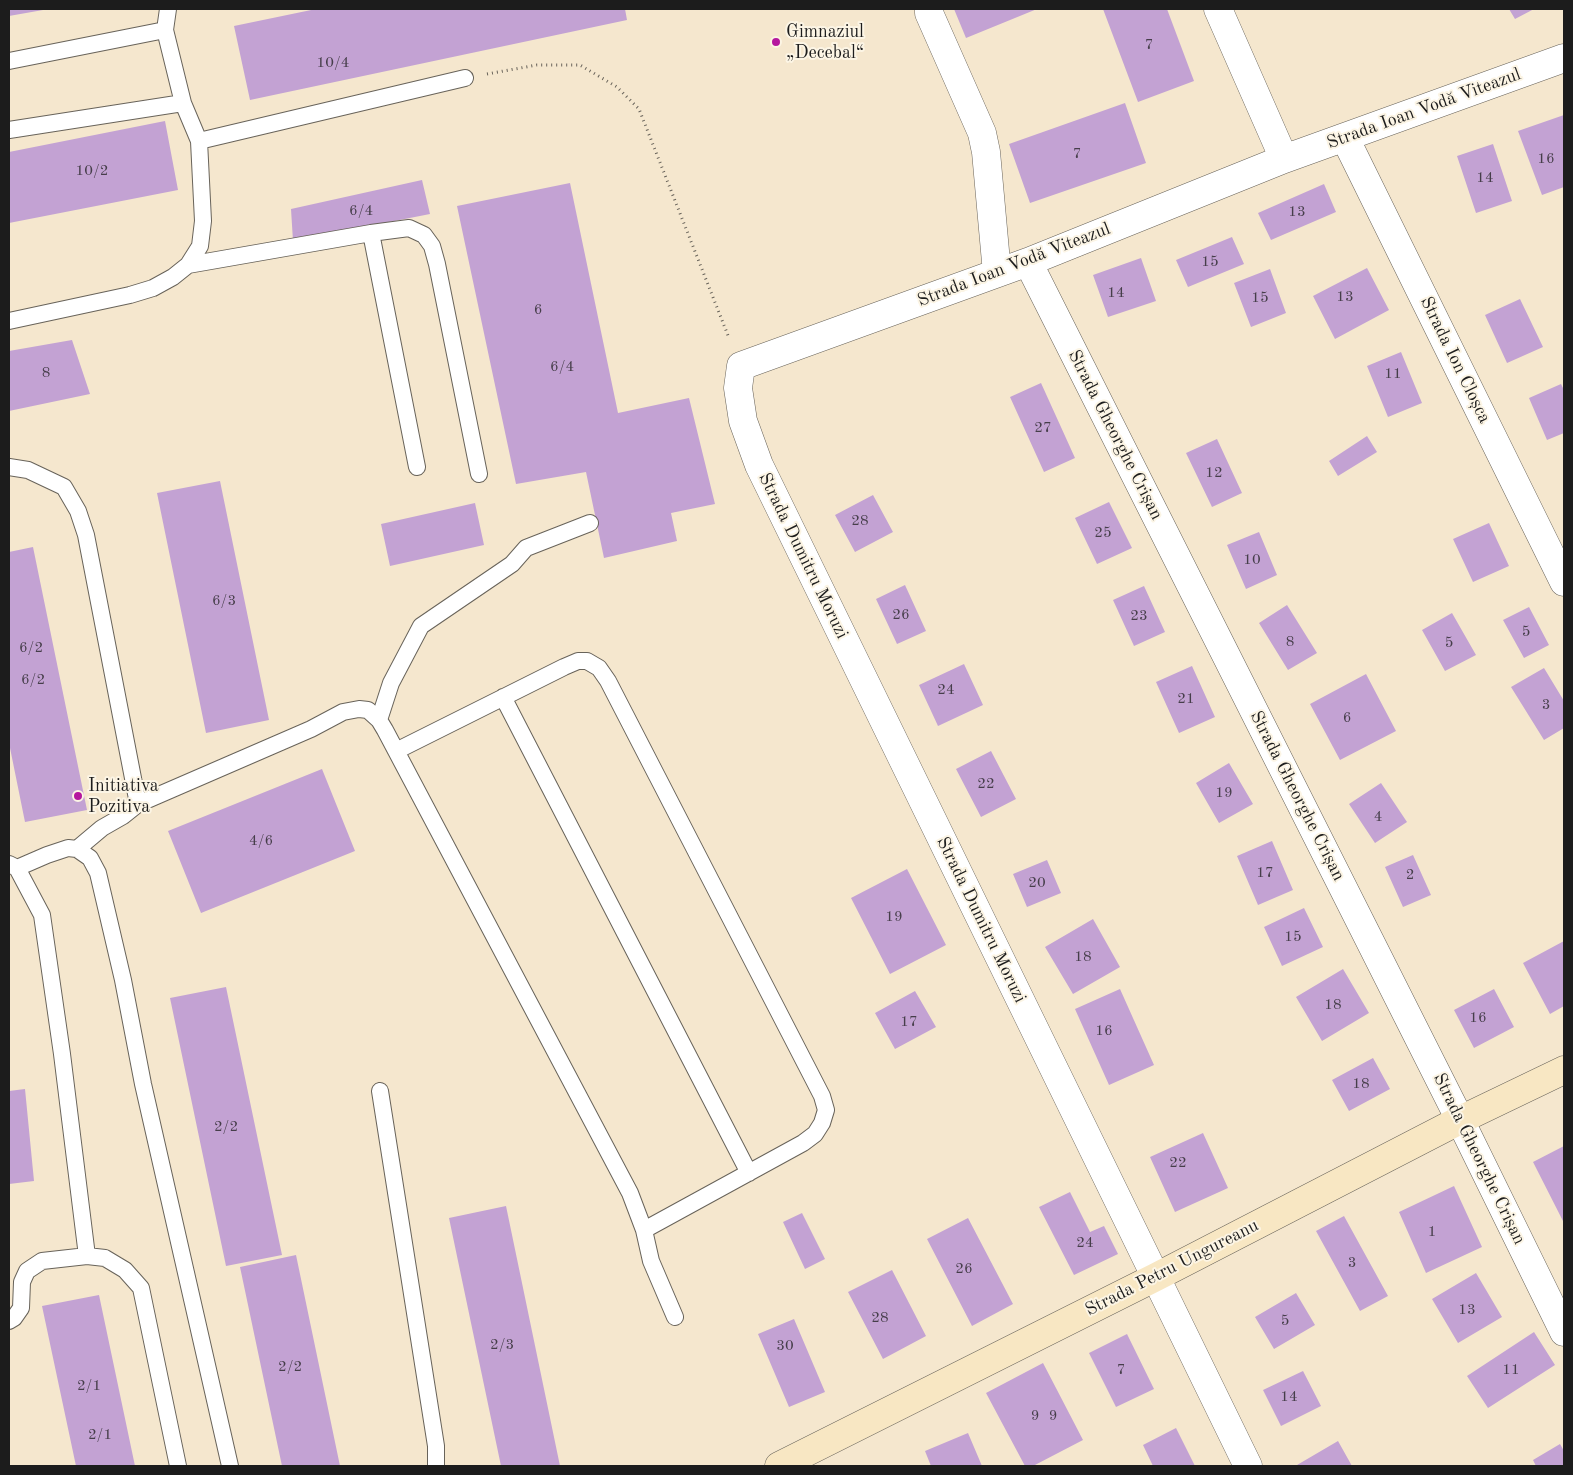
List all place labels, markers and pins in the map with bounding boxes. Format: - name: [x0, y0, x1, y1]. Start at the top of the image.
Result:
- place label: Gimnaziul „Decebal“: [786, 21, 864, 64]
- marker: Gimnaziul „Decebal“: [770, 36, 782, 48]
- place label: Initiativa Pozitiva: [88, 775, 159, 818]
- marker: Initiativa Pozitiva: [72, 790, 84, 802]

